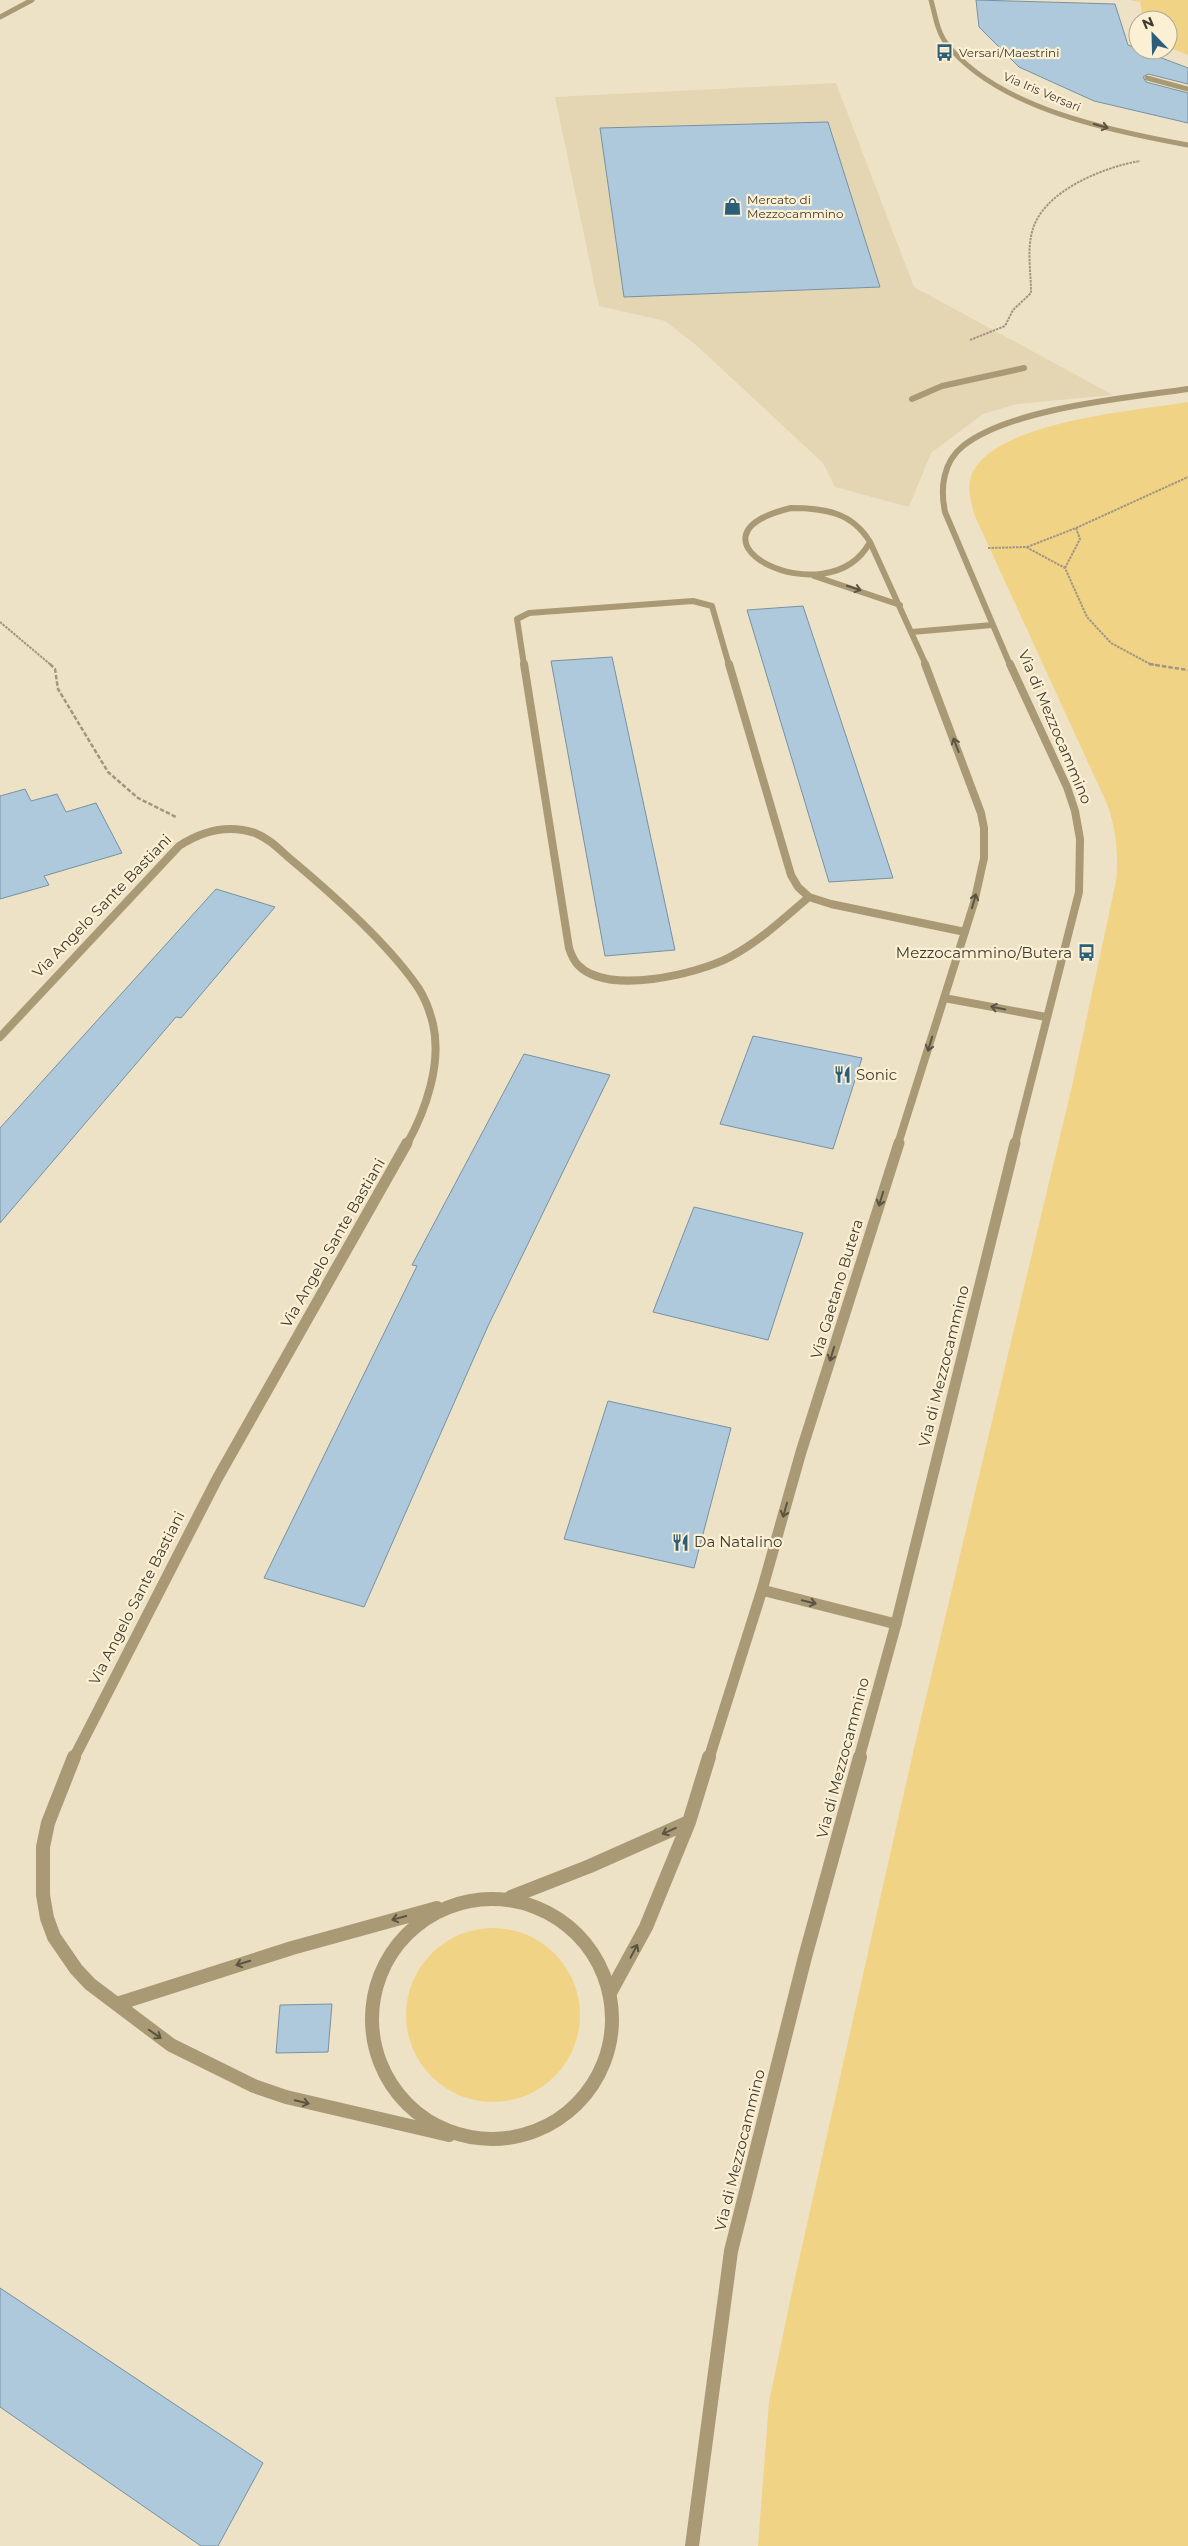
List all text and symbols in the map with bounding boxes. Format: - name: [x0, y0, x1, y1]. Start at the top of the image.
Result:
- north arrow: [1128, 10, 1178, 60]
- text: N: [1139, 13, 1157, 34]
- bus stop icon: Versari/Maestrini: [935, 43, 955, 63]
- place label: Versari/Maestrini: [959, 45, 1059, 60]
- street label: Via Iris Versari: [1001, 68, 1083, 115]
- one-way arrow: [1092, 121, 1108, 131]
- place label: Mercato di Mezzocammino: [747, 192, 844, 221]
- shop icon: Mercato di Mezzocammino: [723, 197, 743, 217]
- one-way arrow: [846, 584, 862, 594]
- street label: Via di Mezzocammino: [1014, 647, 1097, 807]
- one-way arrow: [951, 738, 960, 753]
- street label: Via Angelo Sante Bastiani: [28, 830, 175, 981]
- one-way arrow: [969, 893, 979, 909]
- place label: Mezzocammino/Butera: [896, 943, 1072, 962]
- bus stop icon: Mezzocammino/Butera: [1076, 943, 1096, 963]
- one-way arrow: [990, 1002, 1006, 1012]
- one-way arrow: [924, 1036, 934, 1052]
- restaurant icon: Sonic: [832, 1065, 852, 1085]
- place label: Sonic: [856, 1065, 897, 1084]
- street label: Via Angelo Sante Bastiani: [276, 1155, 389, 1331]
- one-way arrow: [876, 1191, 885, 1207]
- street label: Via Gaetano Butera: [806, 1217, 867, 1361]
- street label: Via di Mezzocammino: [914, 1283, 973, 1449]
- one-way arrow: [827, 1346, 836, 1362]
- one-way arrow: [779, 1501, 789, 1517]
- street label: Via Angelo Sante Bastiani: [84, 1508, 189, 1688]
- restaurant icon: Da Natalino: [670, 1532, 690, 1552]
- place label: Da Natalino: [694, 1532, 782, 1551]
- one-way arrow: [801, 1598, 817, 1607]
- street label: Via di Mezzocammino: [812, 1675, 873, 1840]
- one-way arrow: [662, 1827, 677, 1837]
- one-way arrow: [391, 1913, 407, 1923]
- one-way arrow: [630, 1944, 639, 1959]
- one-way arrow: [235, 1958, 251, 1968]
- one-way arrow: [148, 2029, 162, 2039]
- street label: Via di Mezzocammino: [710, 2067, 769, 2233]
- one-way arrow: [294, 2097, 310, 2107]

